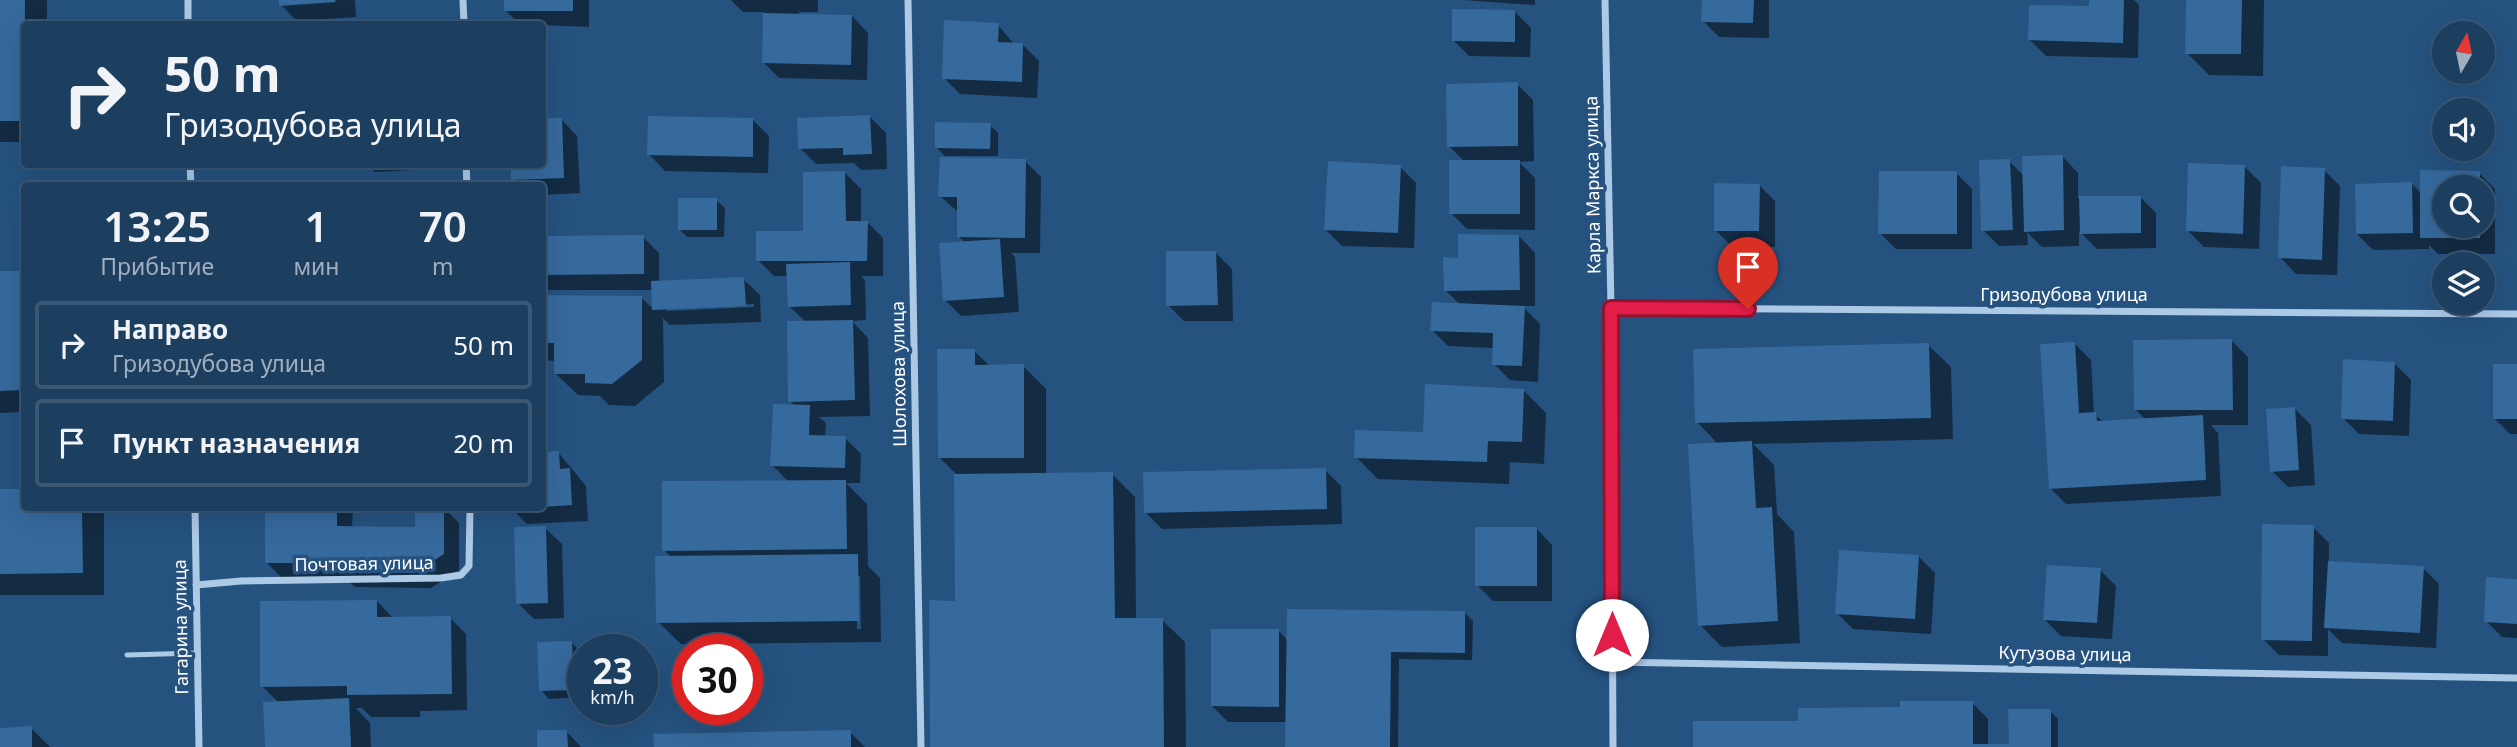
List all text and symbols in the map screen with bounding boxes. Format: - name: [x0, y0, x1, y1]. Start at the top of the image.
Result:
- north arrow: [2432, 21, 2496, 84]
- map controls: [2432, 21, 2495, 315]
- text: 50 m: [164, 40, 281, 106]
- icon: right: [49, 49, 140, 140]
- street label: Карла Маркса улица: [1578, 96, 1606, 274]
- button: sound: [2432, 98, 2495, 161]
- text: Гризодубова улица: [164, 103, 462, 146]
- button: search: [2432, 175, 2495, 238]
- text: 13:25: [103, 197, 211, 254]
- text: 1: [304, 197, 328, 254]
- text: 70: [419, 197, 467, 254]
- pin: [1718, 237, 1778, 309]
- icon: arrive: [1729, 248, 1767, 286]
- text: Прибытие: [100, 250, 214, 282]
- text: мин: [293, 250, 339, 282]
- text: m: [432, 250, 453, 282]
- button: layers: [2432, 252, 2495, 315]
- street label: Гризодубова улица: [1980, 282, 2148, 306]
- street label: Шолохова улица: [885, 301, 911, 447]
- text: Направо: [112, 311, 228, 347]
- icon: right: [53, 326, 91, 364]
- text: 50 m: [453, 327, 514, 363]
- text: Гризодубова улица: [112, 347, 326, 379]
- icon: arrive: [53, 424, 91, 462]
- text: Пункт назначения: [112, 425, 360, 461]
- text: 20 m: [453, 425, 514, 461]
- street label: Почтовая улица: [294, 550, 434, 576]
- street label: Гагарина улица: [167, 559, 193, 695]
- position arrow: [1575, 598, 1649, 672]
- speed limit sign: 30: [672, 634, 763, 725]
- street label: Кутузова улица: [1998, 640, 2132, 666]
- text: 23: [592, 647, 633, 694]
- text: km/h: [590, 685, 635, 709]

